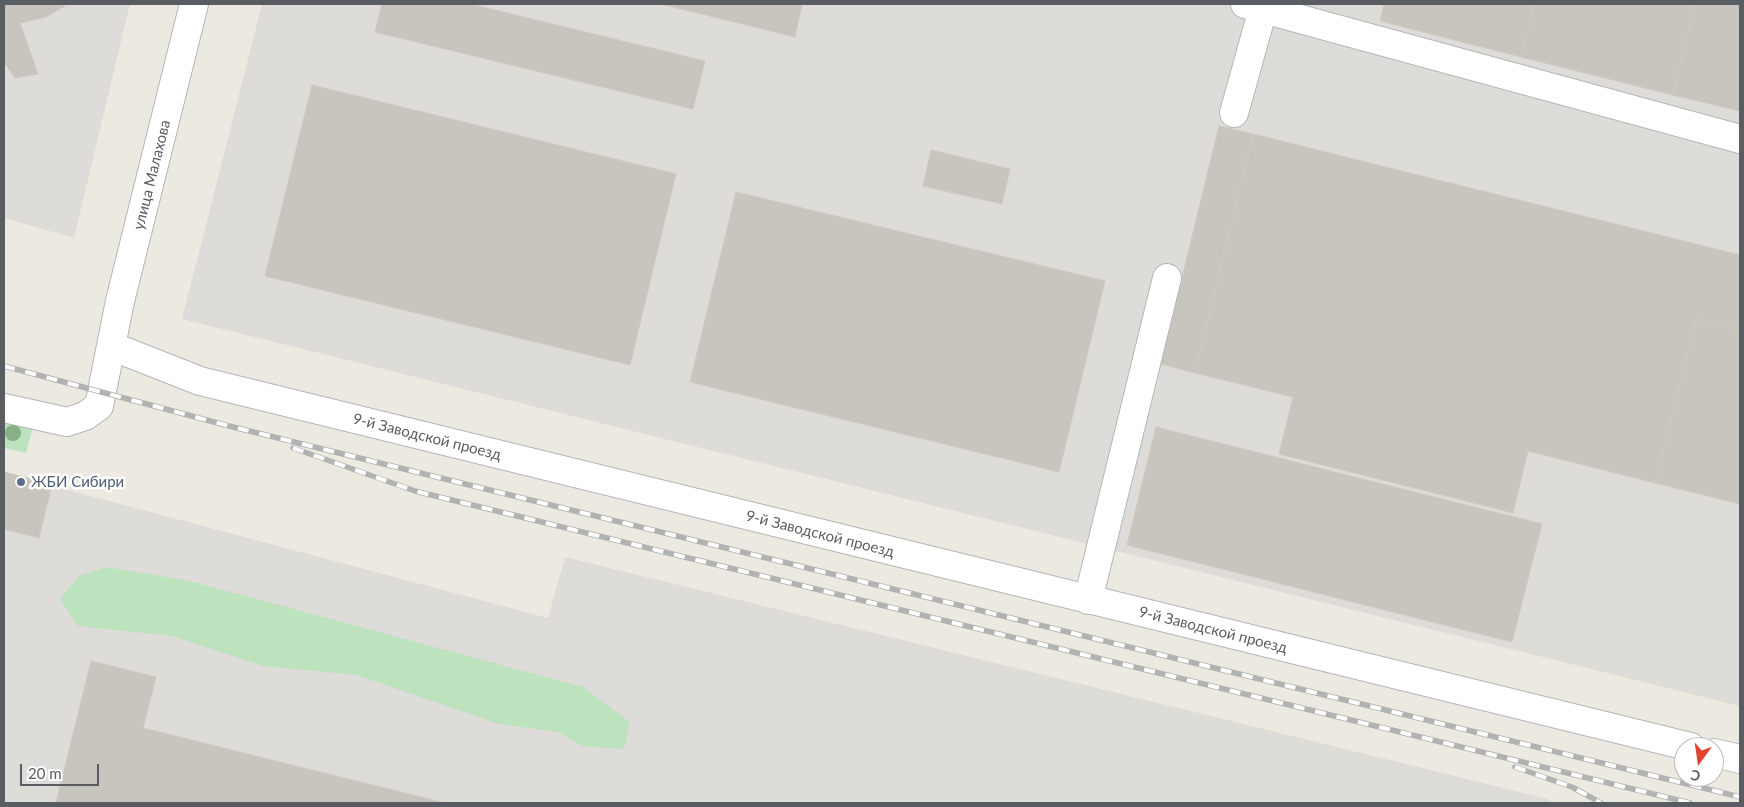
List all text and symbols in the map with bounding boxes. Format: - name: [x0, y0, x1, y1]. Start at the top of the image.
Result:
- street label: улица Малахова: [130, 118, 174, 232]
- street label: 9-й Заводской проезд: [351, 410, 503, 464]
- place label: ЖБИ Сибири: [31, 473, 124, 491]
- marker: ЖБИ Сибири: [15, 476, 27, 488]
- street label: 9-й Заводской проезд: [744, 507, 896, 561]
- street label: 9-й Заводской проезд: [1137, 603, 1289, 657]
- north arrow: [1674, 737, 1724, 787]
- scale bar: [22, 754, 101, 786]
- text: 20 m: [28, 764, 62, 782]
- text: С: [1689, 767, 1702, 785]

